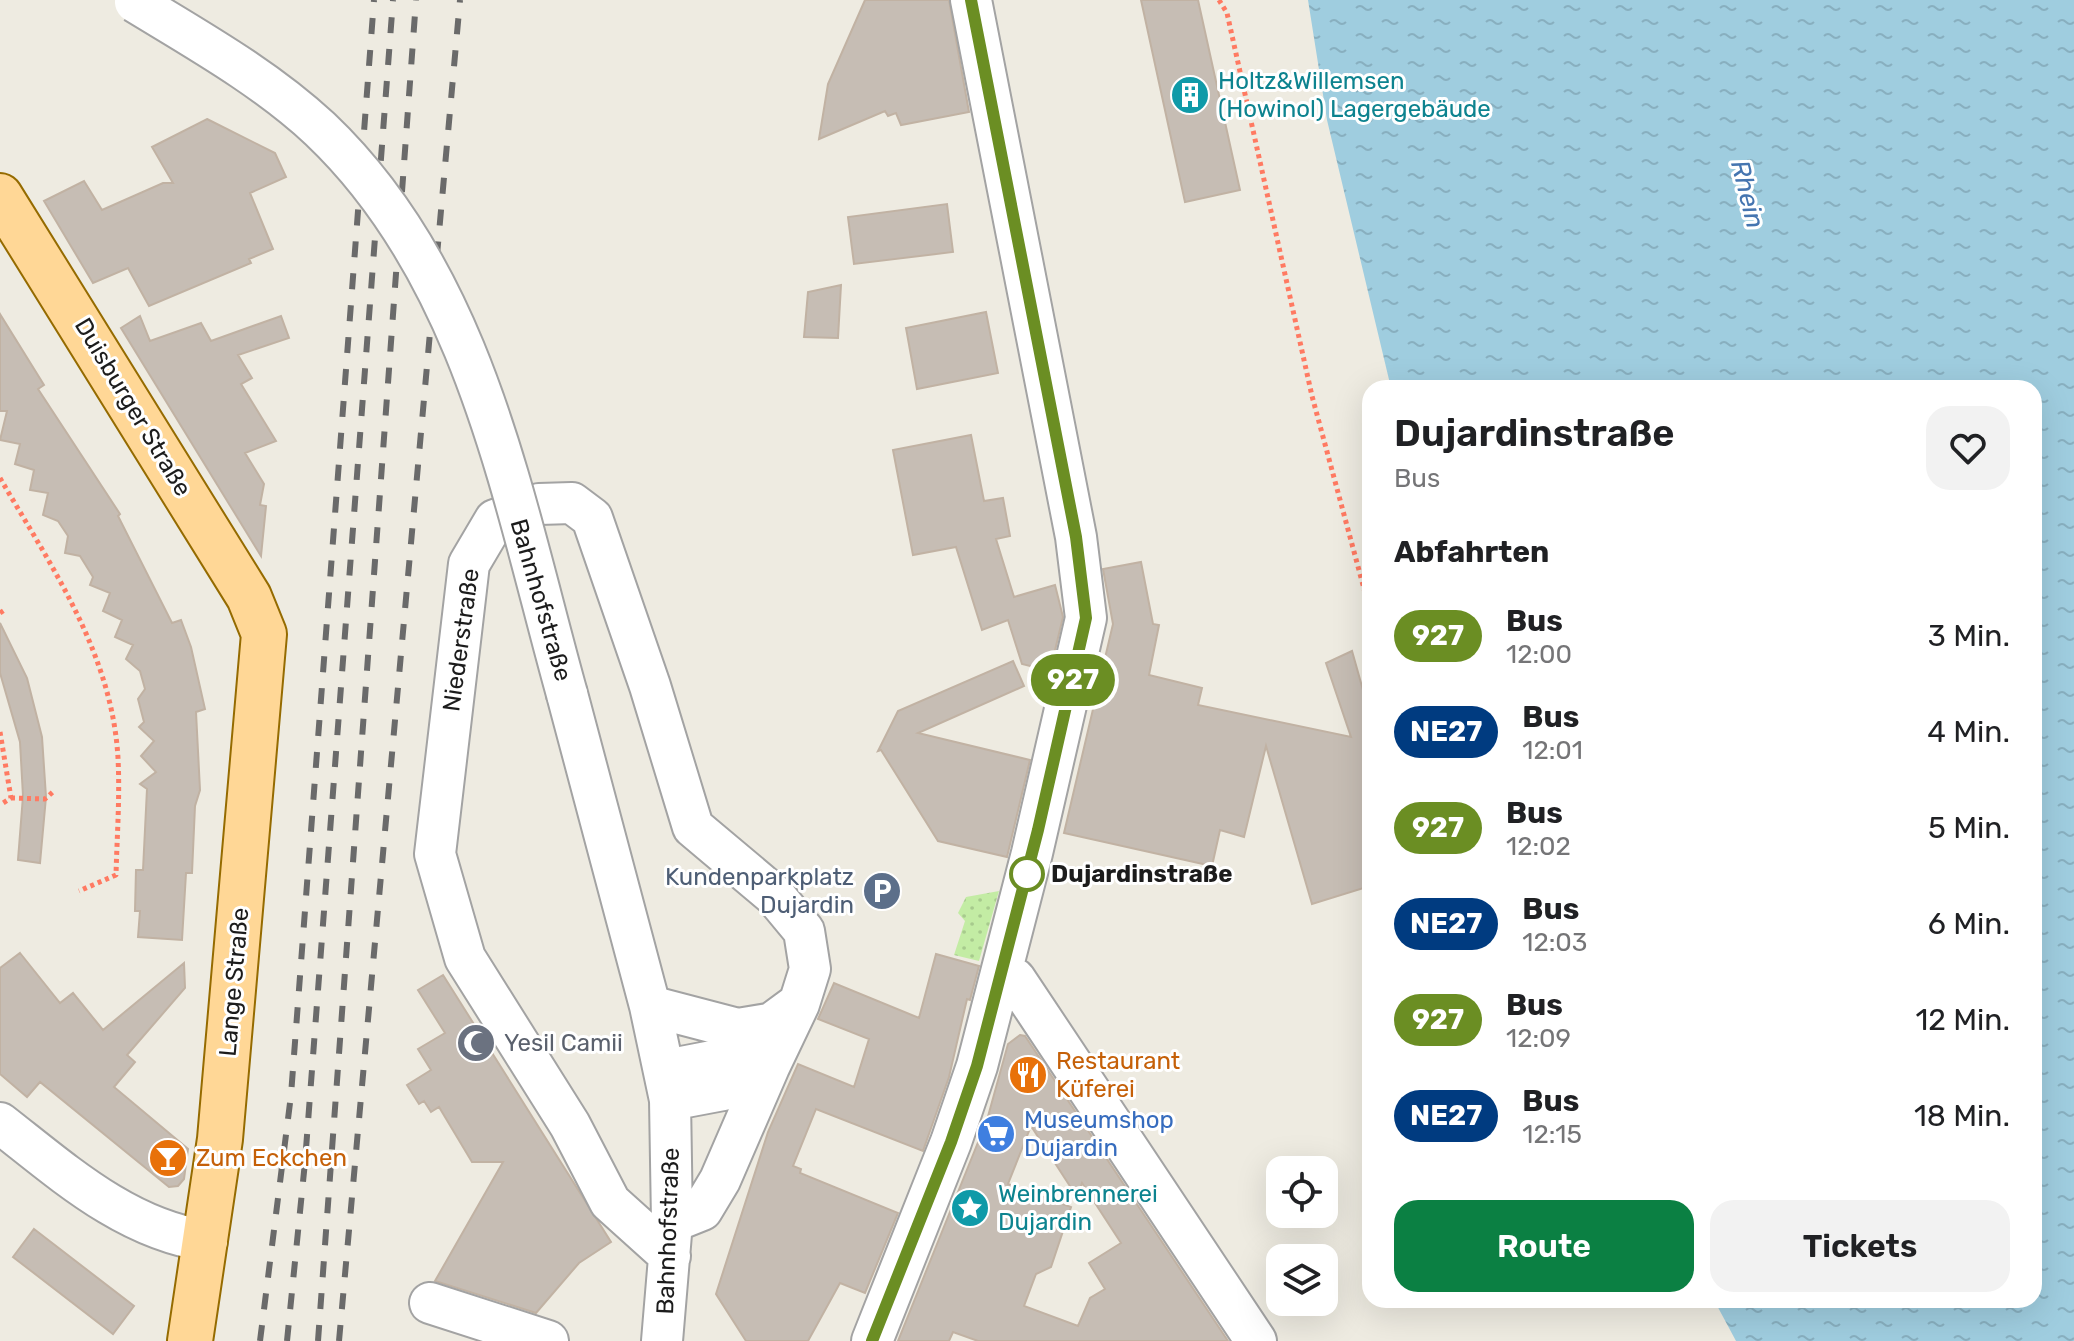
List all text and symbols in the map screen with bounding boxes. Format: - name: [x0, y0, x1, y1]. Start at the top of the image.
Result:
- place label: Holtz&Willemsen (Howinol) Lagergebäude: [1218, 67, 1491, 123]
- building icon: Holtz&Willemsen (Howinol) Lagergebäude: [1169, 74, 1211, 116]
- water label: Rhein: [1724, 157, 1771, 232]
- street label: Duisburger Straße: [69, 313, 197, 501]
- button: heart: [1926, 406, 2010, 490]
- text: Dujardinstraße: [1394, 410, 1675, 456]
- text: Bus: [1394, 463, 1440, 494]
- street label: Bahnhofstraße: [504, 516, 578, 684]
- text: Abfahrten: [1394, 534, 1549, 570]
- street label: Niederstraße: [437, 567, 485, 713]
- text: Bus: [1506, 603, 1563, 639]
- text: 3 Min.: [1928, 618, 2010, 654]
- text: 927: [1412, 619, 1464, 652]
- text: 12:00: [1506, 639, 1572, 670]
- line badge: 927: [1027, 654, 1119, 706]
- text: 927: [1047, 663, 1099, 696]
- text: Bus: [1522, 699, 1579, 735]
- text: 4 Min.: [1927, 714, 2010, 750]
- text: NE27: [1410, 715, 1482, 748]
- text: 12:01: [1522, 735, 1583, 766]
- text: Bus: [1506, 795, 1563, 831]
- text: 5 Min.: [1928, 810, 2010, 846]
- text: 927: [1412, 811, 1464, 844]
- text: 12:02: [1506, 831, 1571, 862]
- marker: Dujardinstraße: [1010, 857, 1044, 891]
- place label: Dujardinstraße: [1051, 860, 1232, 888]
- place label: Kundenparkplatz Dujardin: [665, 863, 854, 919]
- parking icon: Kundenparkplatz Dujardin: [861, 870, 903, 912]
- text: Bus: [1522, 891, 1579, 927]
- text: 6 Min.: [1928, 906, 2010, 942]
- street label: Lange Straße: [214, 907, 254, 1057]
- text: NE27: [1410, 907, 1482, 940]
- text: 12:03: [1522, 927, 1587, 958]
- text: Bus: [1506, 987, 1563, 1023]
- text: 12 Min.: [1915, 1002, 2010, 1038]
- text: 927: [1412, 1003, 1464, 1036]
- mosque icon: Yesil Camii: [455, 1022, 497, 1064]
- text: 12:09: [1506, 1023, 1571, 1054]
- place label: Yesil Camii: [504, 1029, 623, 1057]
- place label: Restaurant Küferei: [1056, 1047, 1180, 1103]
- restaurant icon: Restaurant Küferei: [1007, 1054, 1049, 1096]
- text: Bus: [1522, 1083, 1579, 1119]
- text: 18 Min.: [1914, 1098, 2010, 1134]
- text: NE27: [1410, 1099, 1482, 1132]
- place label: Museumshop Dujardin: [1024, 1106, 1174, 1162]
- supermarket icon: Museumshop Dujardin: [975, 1113, 1017, 1155]
- text: 12:15: [1522, 1119, 1582, 1150]
- bar icon: Zum Eckchen: [147, 1137, 189, 1179]
- place label: Zum Eckchen: [196, 1144, 347, 1172]
- street label: Bahnhofstraße: [651, 1147, 685, 1315]
- map controls: [1266, 1156, 1338, 1316]
- button: locate: [1266, 1156, 1338, 1228]
- place label: Weinbrennerei Dujardin: [998, 1180, 1158, 1236]
- place icon: Weinbrennerei Dujardin: [949, 1187, 991, 1229]
- button: Route: [1394, 1200, 1694, 1292]
- button: Tickets: [1710, 1200, 2010, 1292]
- button: layers: [1266, 1244, 1338, 1316]

